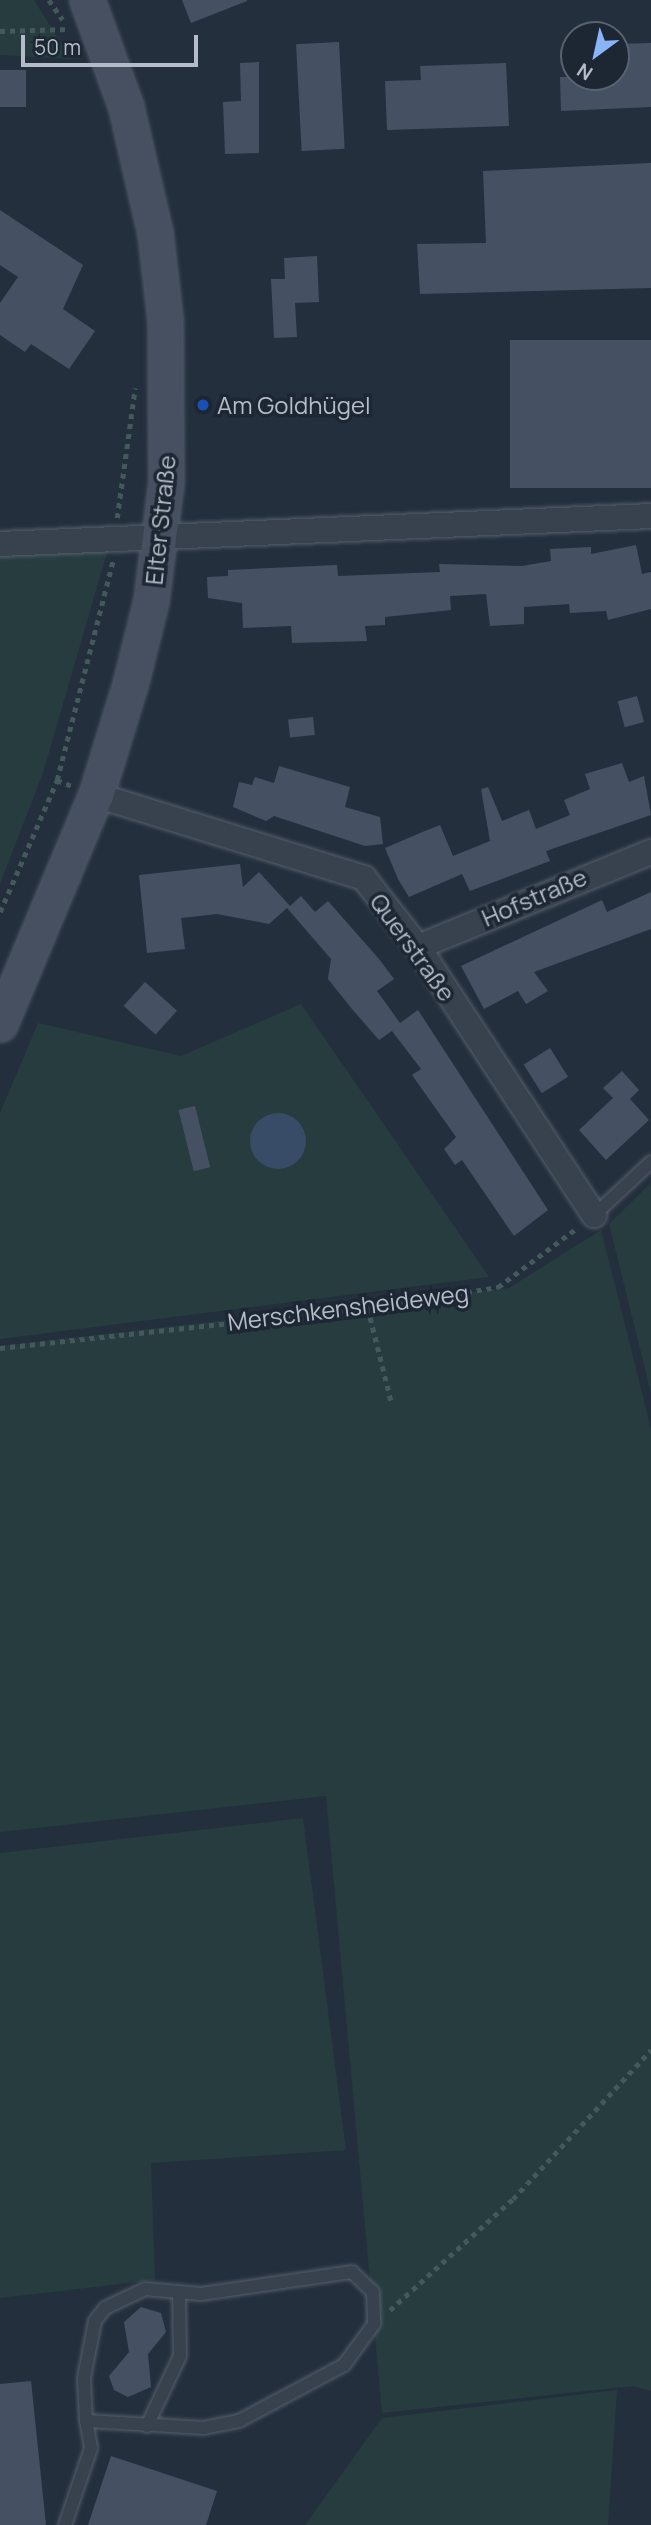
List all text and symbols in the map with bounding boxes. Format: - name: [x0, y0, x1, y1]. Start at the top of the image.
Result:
- scale bar: [24, 21, 201, 65]
- north arrow: [560, 21, 630, 91]
- text: 50 m: [34, 33, 81, 61]
- text: N: [572, 57, 597, 87]
- place label: Am Goldhügel: [217, 391, 371, 419]
- marker: Am Goldhügel: [195, 397, 211, 413]
- street label: Elter Straße: [139, 454, 181, 586]
- street label: Hofstraße: [477, 862, 591, 932]
- street label: Querstraße: [364, 888, 462, 1006]
- street label: Merschkensheideweg: [226, 1278, 470, 1336]

